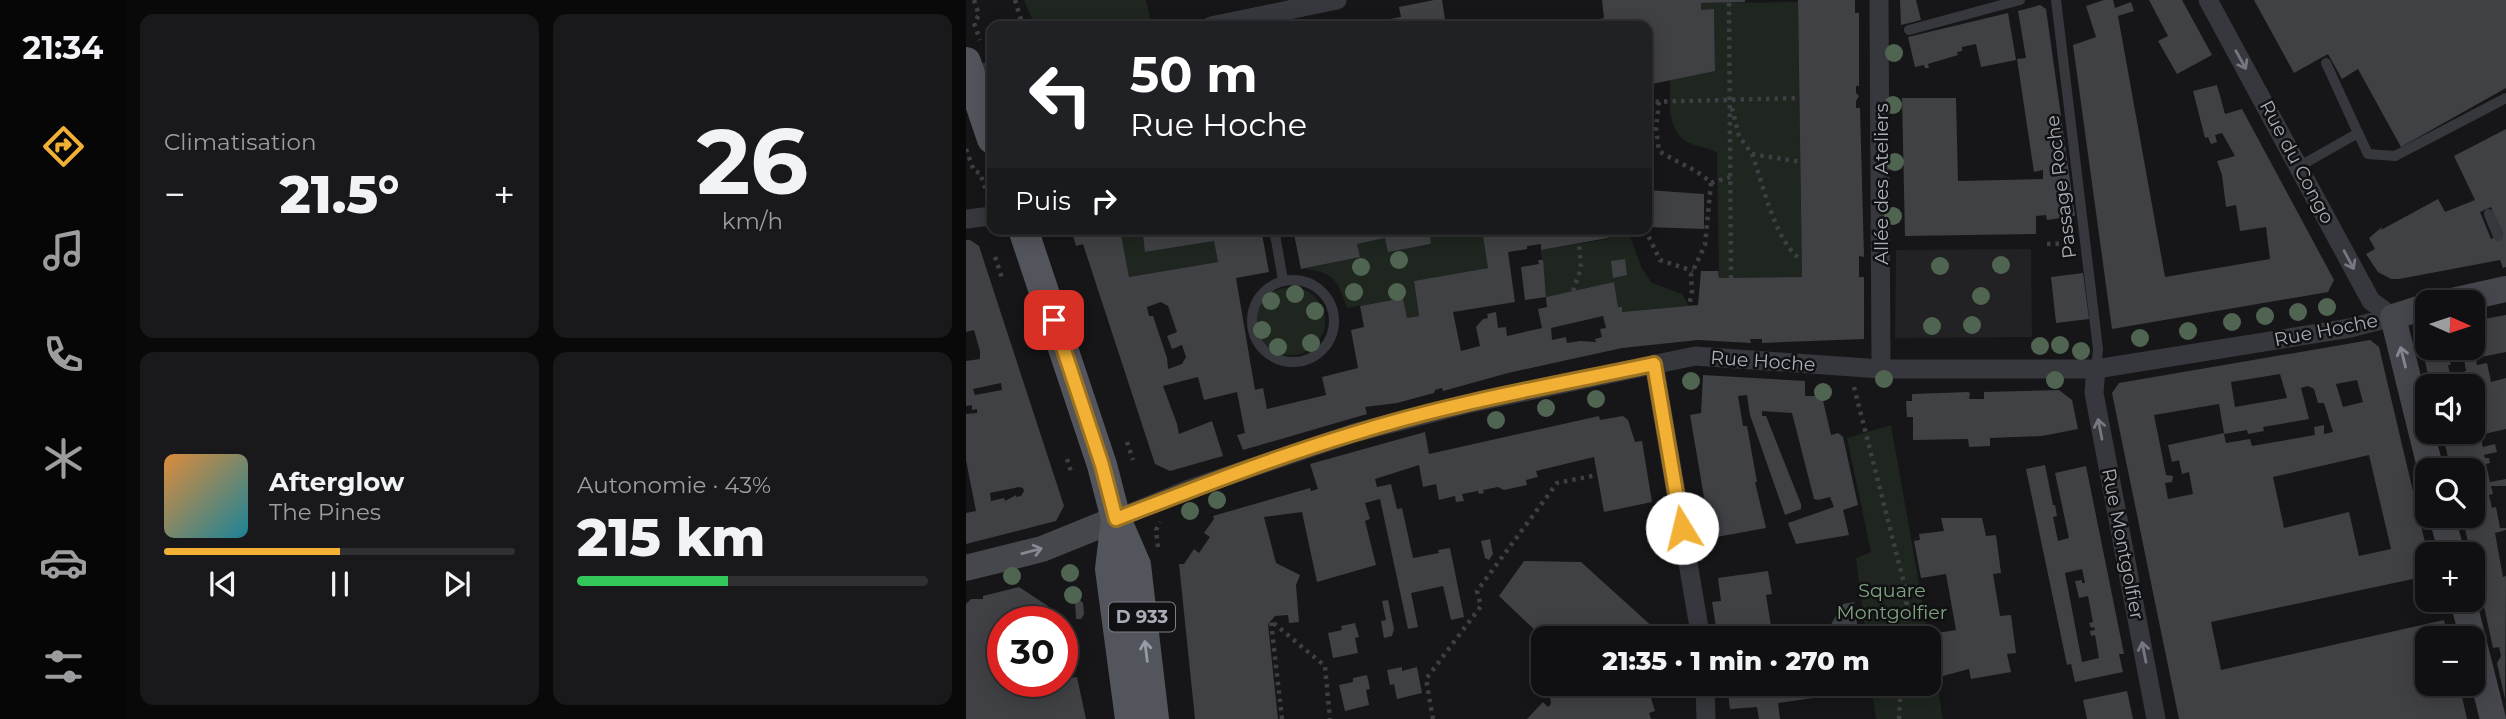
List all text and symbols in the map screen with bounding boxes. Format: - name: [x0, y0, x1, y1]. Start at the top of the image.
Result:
- text: 21:34: [23, 28, 103, 67]
- text: 50 m: [1130, 45, 1258, 104]
- icon: left: [1015, 49, 1106, 140]
- one-way arrow: [2234, 49, 2248, 69]
- street label: Rue du Congo: [2255, 96, 2339, 228]
- street label: Allée des Ateliers: [1870, 103, 1893, 265]
- text: Rue Hoche: [1130, 105, 1307, 144]
- text: 26: [697, 106, 808, 217]
- street label: Passage Roche: [2041, 114, 2081, 260]
- icon: directions: [39, 122, 88, 171]
- text: Climatisation: [164, 128, 316, 156]
- text: 21.5°: [280, 163, 400, 226]
- text: −: [164, 171, 186, 218]
- text: +: [493, 171, 515, 218]
- icon: right: [1085, 182, 1123, 220]
- text: Puis: [1015, 185, 1071, 217]
- text: km/h: [722, 207, 783, 235]
- icon: music: [39, 226, 88, 275]
- one-way arrow: [2343, 249, 2356, 270]
- pin: [1024, 290, 1084, 350]
- north arrow: [2415, 290, 2485, 360]
- map controls: [2415, 290, 2485, 696]
- icon: arrive: [1035, 301, 1073, 339]
- street label: Rue Hoche: [2272, 309, 2380, 351]
- icon: phone: [39, 330, 88, 379]
- street label: Rue Hoche: [1710, 346, 1816, 376]
- one-way arrow: [2396, 346, 2409, 369]
- button: sound: [2415, 374, 2485, 444]
- one-way arrow: [2093, 418, 2107, 441]
- icon: climate: [39, 434, 88, 483]
- button: search: [2415, 458, 2485, 528]
- text: Afterglow: [269, 466, 404, 498]
- street label: Rue Montgolfier: [2097, 466, 2149, 622]
- text: Autonomie · 43%: [577, 471, 771, 499]
- position arrow: [1645, 491, 1719, 565]
- text: The Pines: [269, 498, 381, 526]
- text: 215 km: [577, 506, 765, 569]
- icon: car: [39, 538, 88, 587]
- button: +: [2415, 542, 2485, 612]
- one-way arrow: [1021, 544, 1043, 557]
- icon: previous: [204, 565, 242, 603]
- icon: pause: [321, 565, 359, 603]
- icon: next: [438, 565, 476, 603]
- park label: Square Montgolfier: [1837, 579, 1947, 624]
- road number: D 933: [1109, 602, 1175, 632]
- speed limit sign: 30: [987, 606, 1078, 697]
- button: −: [2415, 626, 2485, 696]
- one-way arrow: [1139, 640, 1152, 663]
- one-way arrow: [2136, 641, 2150, 664]
- icon: filters: [39, 642, 88, 691]
- text: 21:35 · 1 min · 270 m: [1602, 645, 1870, 677]

